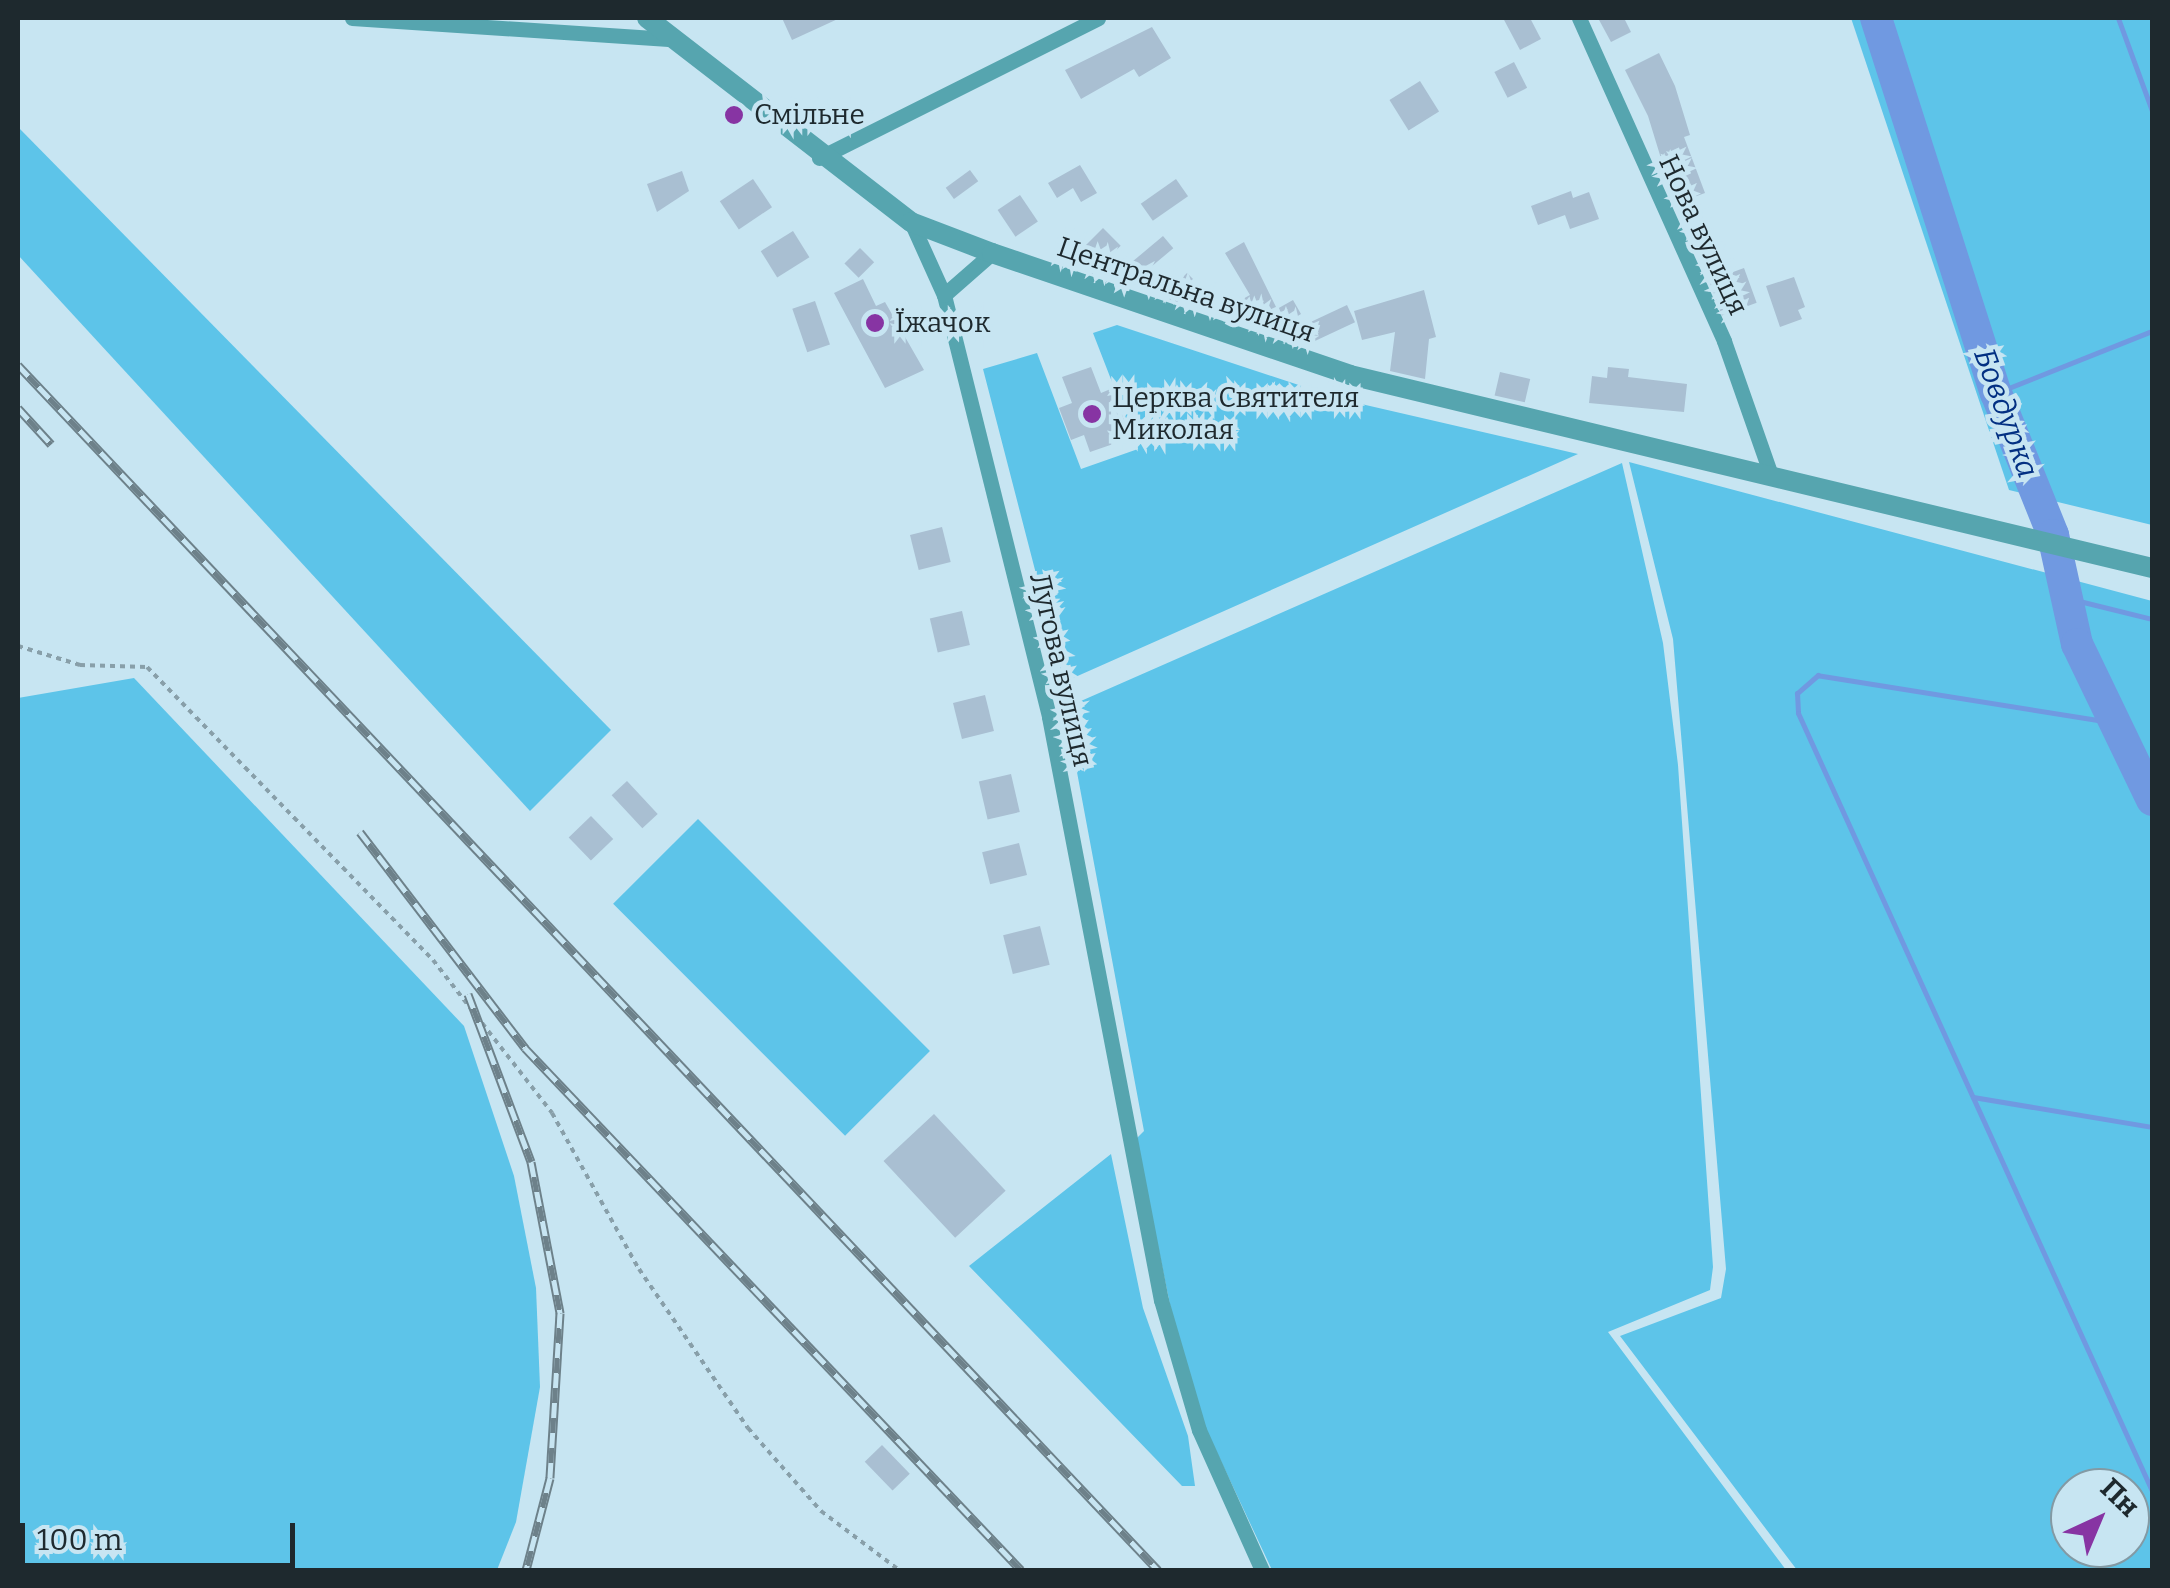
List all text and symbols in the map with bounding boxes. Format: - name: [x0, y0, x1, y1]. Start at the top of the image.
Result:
- place label: Смільне: [754, 98, 865, 132]
- marker: Смільне: [723, 104, 745, 126]
- street label: Нова вулиця: [1651, 150, 1755, 320]
- street label: Центральна вулиця: [1053, 230, 1319, 350]
- place label: Їжачок: [895, 306, 990, 340]
- marker: Їжачок: [864, 312, 886, 334]
- water label: Бовдурка: [1966, 343, 2046, 483]
- place label: Церква Святителя Миколая: [1112, 381, 1359, 447]
- marker: Церква Святителя Миколая: [1081, 403, 1103, 425]
- street label: Лугова вулиця: [1022, 570, 1100, 770]
- north arrow: [2050, 1468, 2150, 1568]
- text: Пн: [2094, 1472, 2146, 1523]
- scale bar: [25, 1503, 300, 1565]
- text: 100 m: [37, 1522, 122, 1558]

